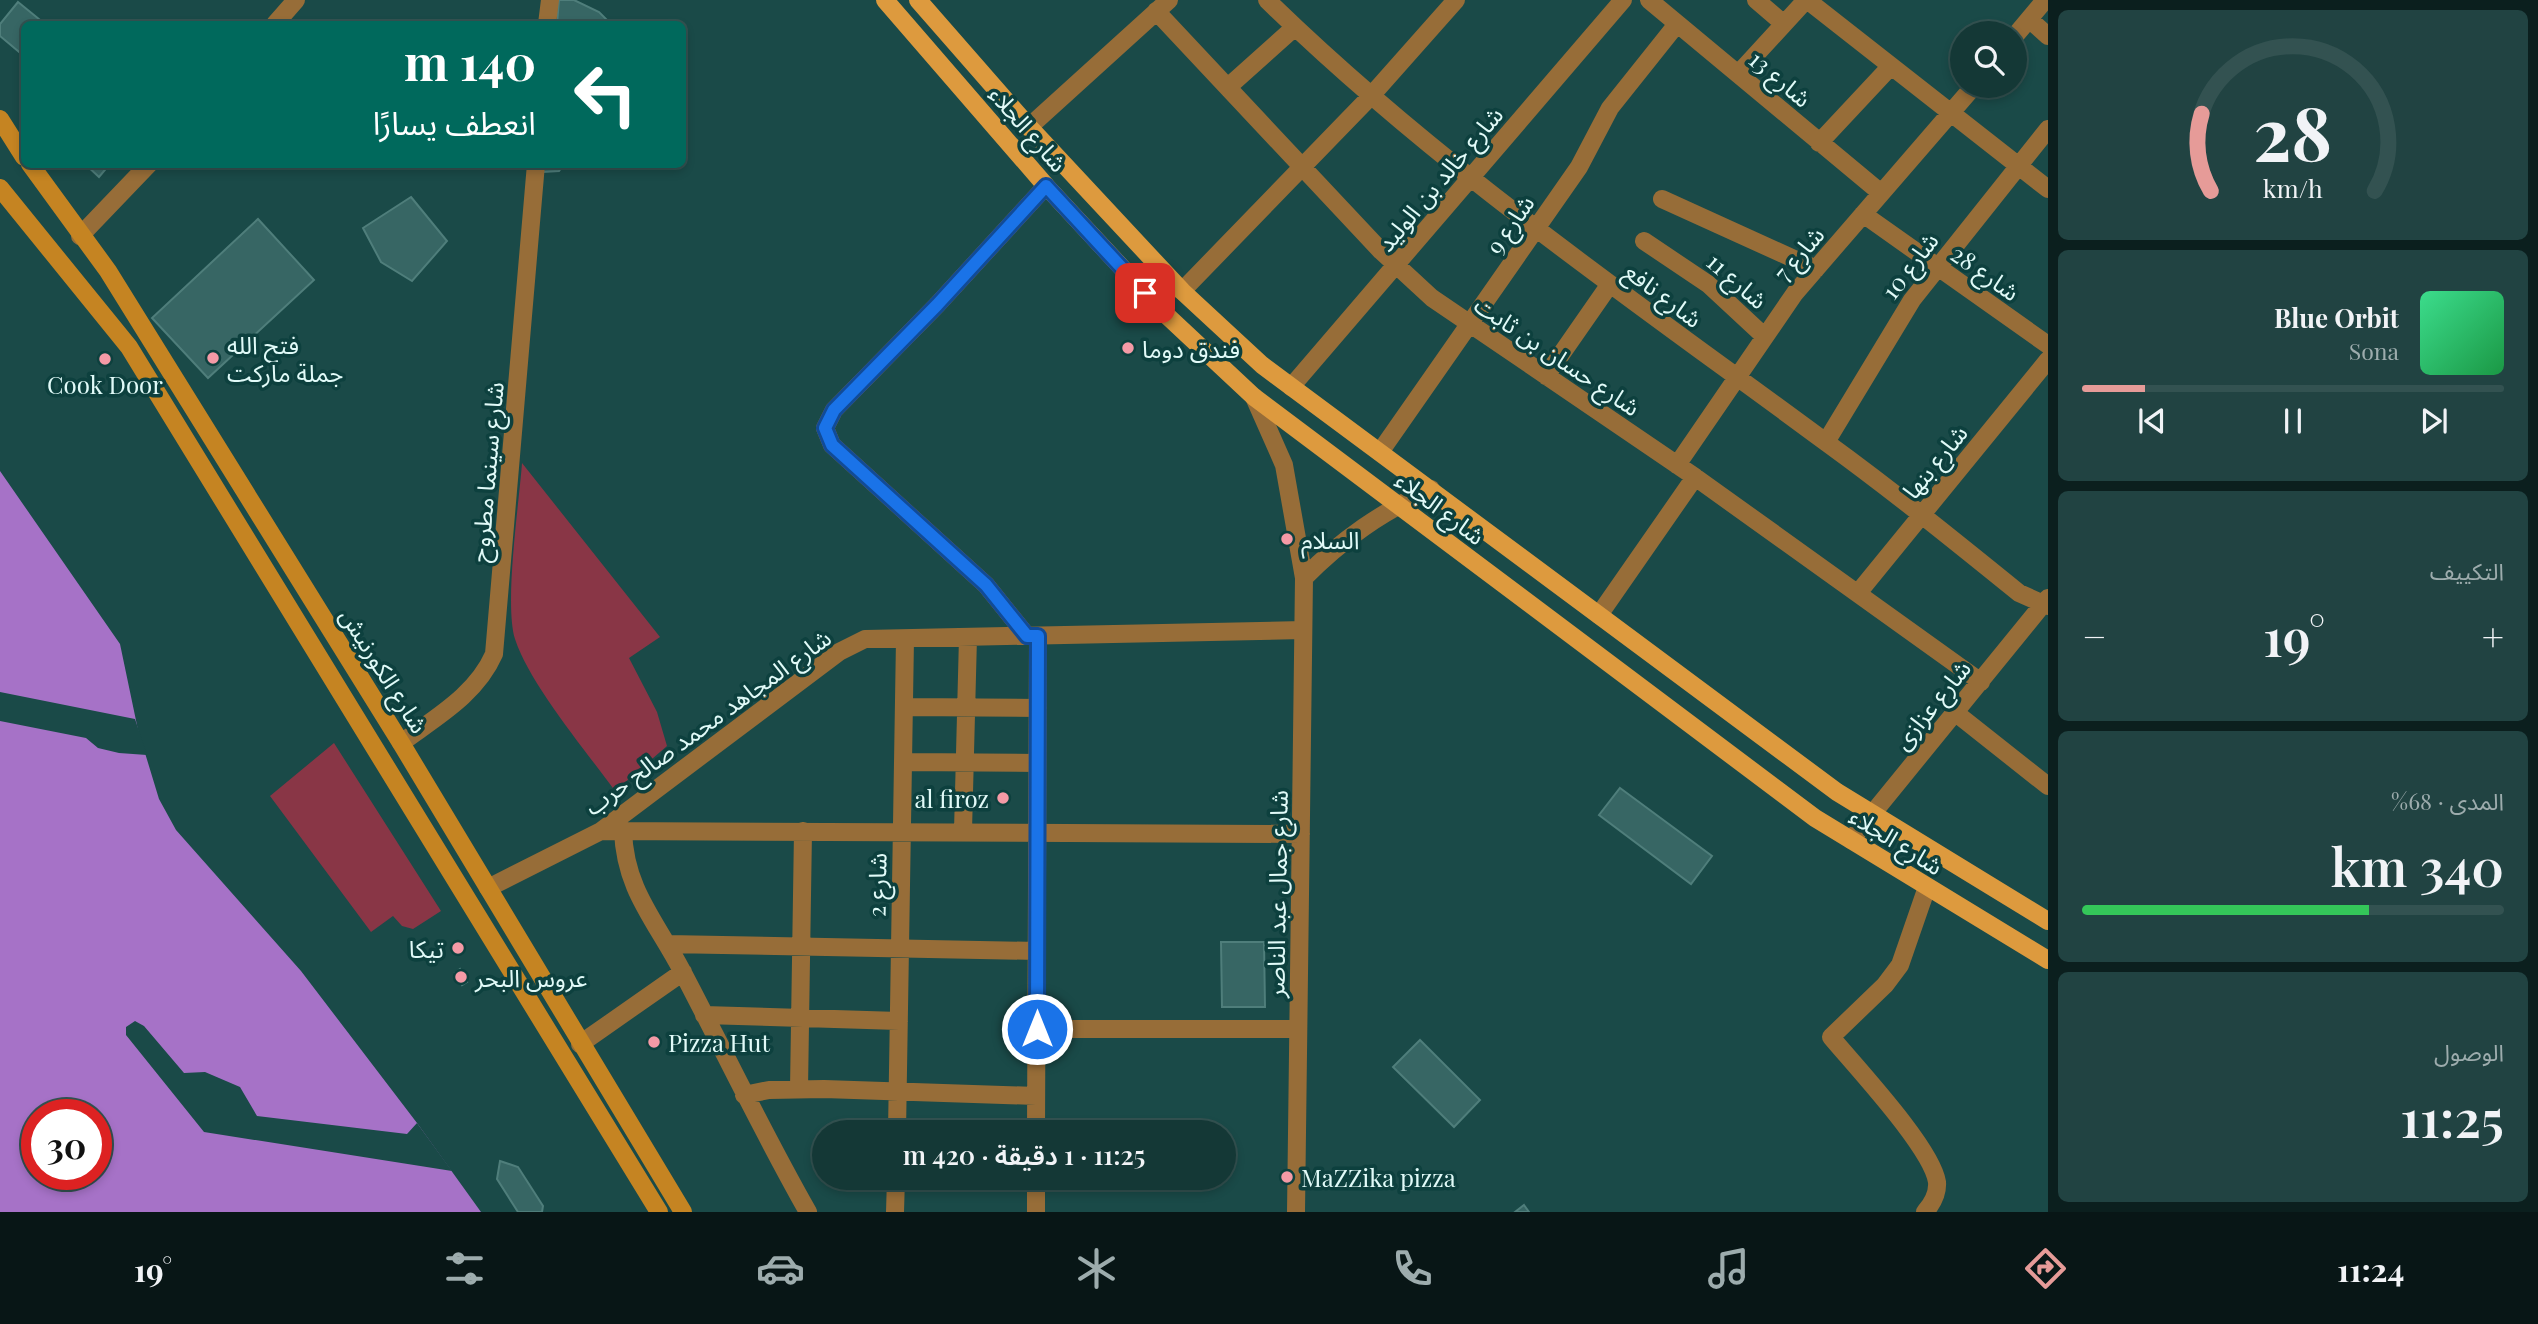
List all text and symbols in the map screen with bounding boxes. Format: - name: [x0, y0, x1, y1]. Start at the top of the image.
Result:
- map controls: [1950, 21, 2027, 98]
- button: search: [1950, 21, 2027, 98]
- text: 140 m: [404, 28, 536, 93]
- street label: شارع 13: [1741, 43, 1819, 116]
- icon: left: [560, 49, 651, 140]
- street label: شارع الجلاء: [980, 78, 1075, 180]
- text: 28: [2254, 83, 2332, 180]
- street label: شارع خالد بن الوليد: [1369, 99, 1511, 259]
- text: انعطف يسارًا: [373, 100, 536, 143]
- text: km/h: [2263, 171, 2323, 204]
- street label: شارع 9: [1478, 188, 1543, 262]
- street label: شارع 7: [1766, 219, 1833, 289]
- street label: شارع 10: [1873, 225, 1947, 307]
- street label: شارع 28: [1944, 237, 2027, 310]
- street label: شارع 11: [1699, 245, 1775, 317]
- street label: شارع نافع: [1617, 254, 1709, 336]
- pin: [1115, 263, 1175, 323]
- icon: arrive: [1126, 274, 1164, 312]
- street label: شارع حسان بن ثابت: [1467, 288, 1647, 425]
- text: Blue Orbit: [2274, 300, 2399, 335]
- place label: فتح الله جملة ماركت: [227, 328, 343, 388]
- place label: فندق دوما: [1142, 332, 1240, 364]
- text: Sona: [2349, 335, 2399, 366]
- marker: فندق دوما: [1120, 340, 1136, 356]
- marker: فتح الله جملة ماركت: [205, 350, 221, 366]
- marker: Cook Door: [97, 351, 113, 367]
- place label: Cook Door: [47, 368, 163, 400]
- street label: شارع سينما مطروح: [462, 381, 513, 564]
- icon: previous: [2133, 402, 2171, 440]
- icon: pause: [2274, 402, 2312, 440]
- icon: next: [2415, 402, 2453, 440]
- street label: شارع بنها: [1894, 417, 1976, 507]
- street label: شارع الجلاء: [1388, 463, 1492, 554]
- place label: السلام: [1301, 523, 1359, 559]
- marker: السلام: [1279, 531, 1295, 547]
- text: التكييف: [2430, 555, 2504, 586]
- street label: شارع الكورنيش: [331, 601, 436, 740]
- text: 19°: [2263, 601, 2325, 670]
- text: −: [2082, 610, 2107, 661]
- text: +: [2482, 610, 2504, 661]
- street label: شارع المجاهد محمد صالح حرب: [577, 621, 839, 824]
- street label: شارع عزازى: [1885, 653, 1979, 757]
- place label: al firoz: [915, 782, 989, 814]
- text: المدى · 68%: [2391, 785, 2504, 816]
- marker: al firoz: [995, 790, 1011, 806]
- street label: شارع جمال عبد الناصر: [1258, 790, 1297, 999]
- street label: شارع الجلاء: [1843, 799, 1950, 884]
- text: 340 km: [2331, 831, 2504, 900]
- street label: شارع 2: [859, 853, 896, 917]
- place label: تيكا: [409, 932, 444, 964]
- marker: تيكا: [450, 940, 466, 956]
- place label: عروس البحر: [474, 961, 587, 993]
- marker: عروس البحر: [453, 969, 469, 985]
- position arrow: [1000, 992, 1074, 1066]
- place label: Pizza Hut: [668, 1026, 770, 1058]
- marker: Pizza Hut: [646, 1034, 662, 1050]
- text: الوصول: [2434, 1036, 2504, 1067]
- text: 11:25: [2400, 1082, 2504, 1151]
- speed limit sign: 30: [21, 1099, 112, 1190]
- text: 11:25 · 1 دقيقة · 420 m: [903, 1137, 1145, 1172]
- place label: MaZZika pizza: [1301, 1161, 1456, 1193]
- marker: MaZZika pizza: [1279, 1169, 1295, 1185]
- icon: filters: [440, 1244, 489, 1293]
- icon: car: [756, 1244, 805, 1293]
- icon: climate: [1072, 1244, 1121, 1293]
- icon: phone: [1388, 1244, 1437, 1293]
- icon: music: [1704, 1244, 1753, 1293]
- icon: directions: [2021, 1244, 2070, 1293]
- text: 19°: [134, 1247, 172, 1290]
- text: 11:24: [2337, 1247, 2404, 1290]

